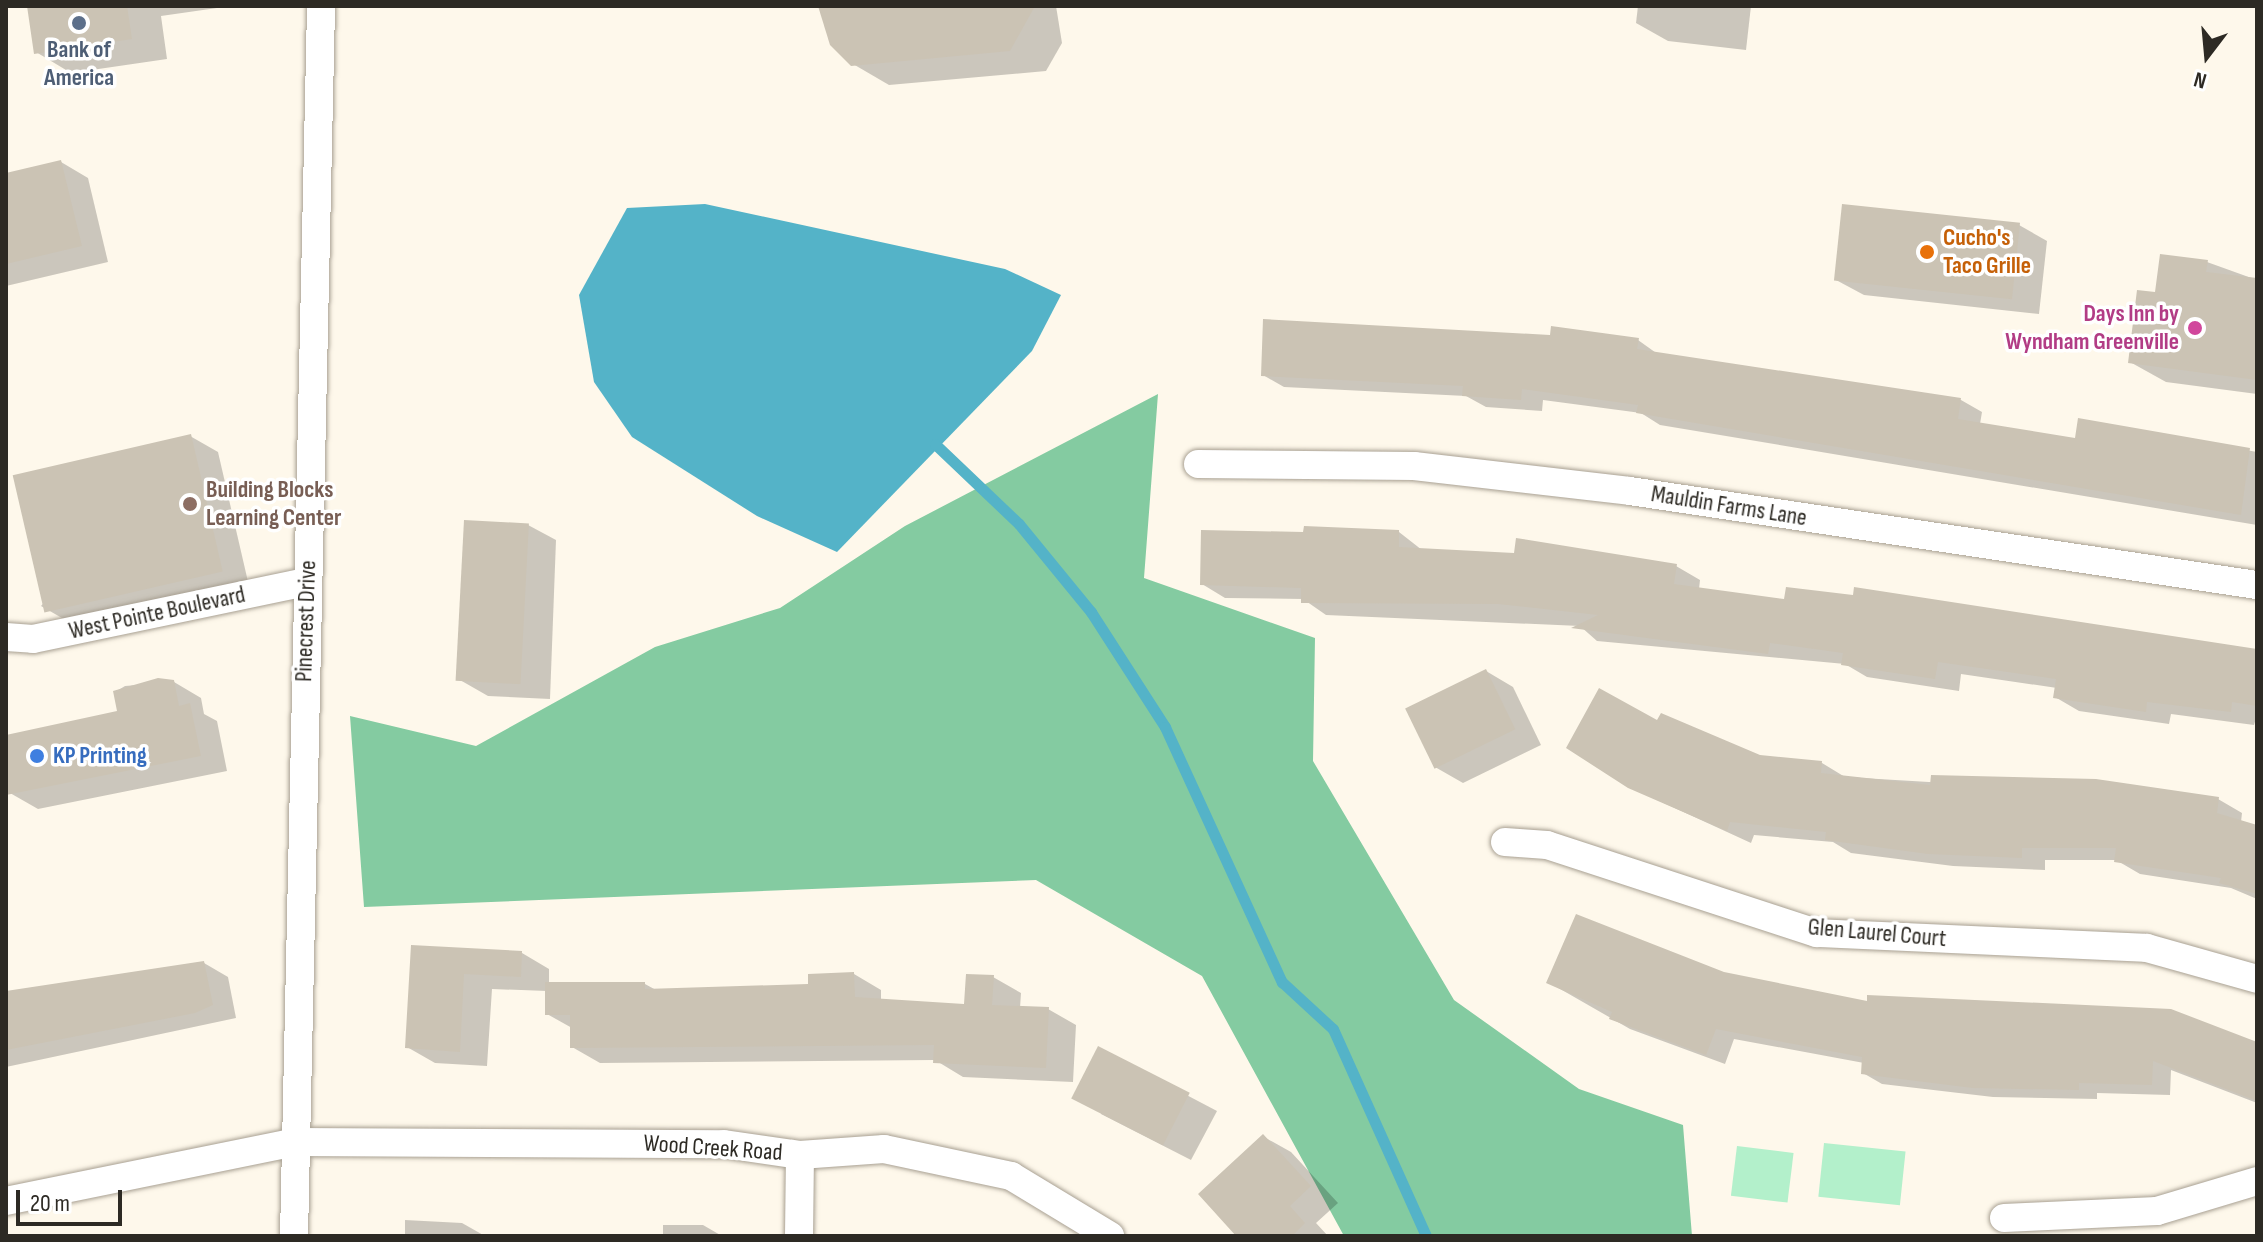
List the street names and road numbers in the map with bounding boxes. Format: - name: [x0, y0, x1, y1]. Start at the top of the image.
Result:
- street label: Mauldin Farms Lane: [1649, 479, 1809, 533]
- street label: Pinecrest Drive: [289, 560, 323, 682]
- street label: West Pointe Boulevard: [66, 580, 248, 646]
- street label: Glen Laurel Court: [1807, 913, 1947, 953]
- street label: Wood Creek Road: [643, 1129, 783, 1167]

